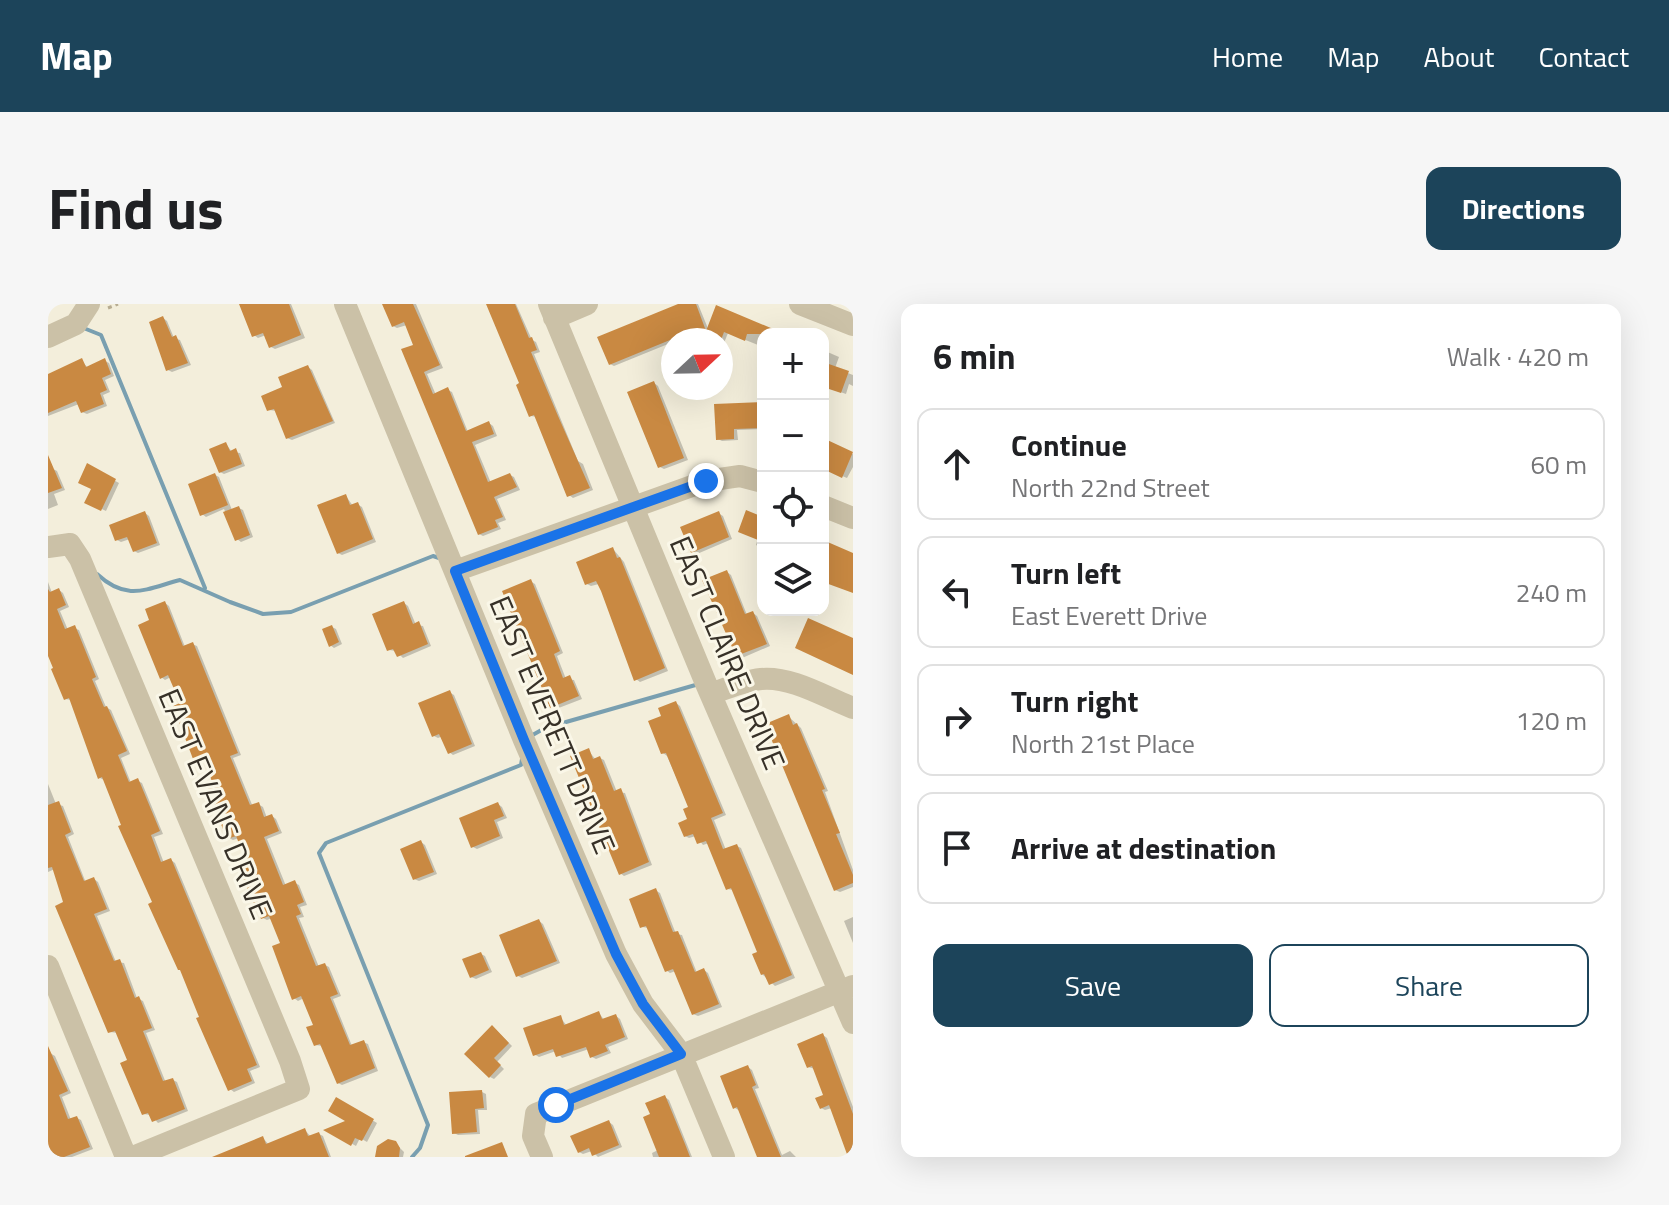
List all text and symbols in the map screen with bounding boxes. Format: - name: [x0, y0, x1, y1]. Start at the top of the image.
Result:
- text: Map: [40, 27, 113, 85]
- text: Home: [1212, 35, 1283, 78]
- text: Map: [1327, 35, 1380, 78]
- text: About: [1424, 35, 1494, 78]
- text: Contact: [1538, 35, 1629, 78]
- text: Find us: [48, 166, 224, 251]
- button: Directions: [1426, 167, 1621, 250]
- north arrow: [661, 328, 733, 400]
- map controls: [757, 328, 829, 616]
- button: +: [757, 328, 829, 400]
- text: 6 min: [933, 330, 1016, 382]
- text: Walk · 420 m: [1447, 337, 1589, 376]
- button: −: [757, 400, 829, 472]
- text: Continue: [1011, 422, 1127, 468]
- icon: ahead: [935, 442, 979, 486]
- text: 60 m: [1530, 445, 1587, 484]
- route end: [688, 463, 724, 499]
- text: North 22nd Street: [1011, 468, 1210, 507]
- button: locate: [757, 472, 829, 544]
- street label: EAST CLAIRE DRIVE: [658, 529, 798, 777]
- button: layers: [757, 544, 829, 616]
- text: Turn left: [1011, 550, 1121, 596]
- icon: left: [935, 570, 979, 614]
- text: 240 m: [1516, 573, 1587, 612]
- street label: EAST EVERETT DRIVE: [478, 589, 628, 861]
- text: East Everett Drive: [1011, 596, 1207, 635]
- text: Turn right: [1011, 678, 1139, 724]
- street label: EAST EVANS DRIVE: [147, 681, 285, 926]
- icon: right: [935, 698, 979, 742]
- text: 120 m: [1516, 701, 1587, 740]
- text: North 21st Place: [1011, 724, 1195, 763]
- text: Arrive at destination: [1011, 825, 1276, 871]
- icon: arrive: [935, 826, 979, 870]
- button: Save: [933, 944, 1253, 1027]
- button: Share: [1269, 944, 1589, 1027]
- route start: [538, 1087, 574, 1123]

